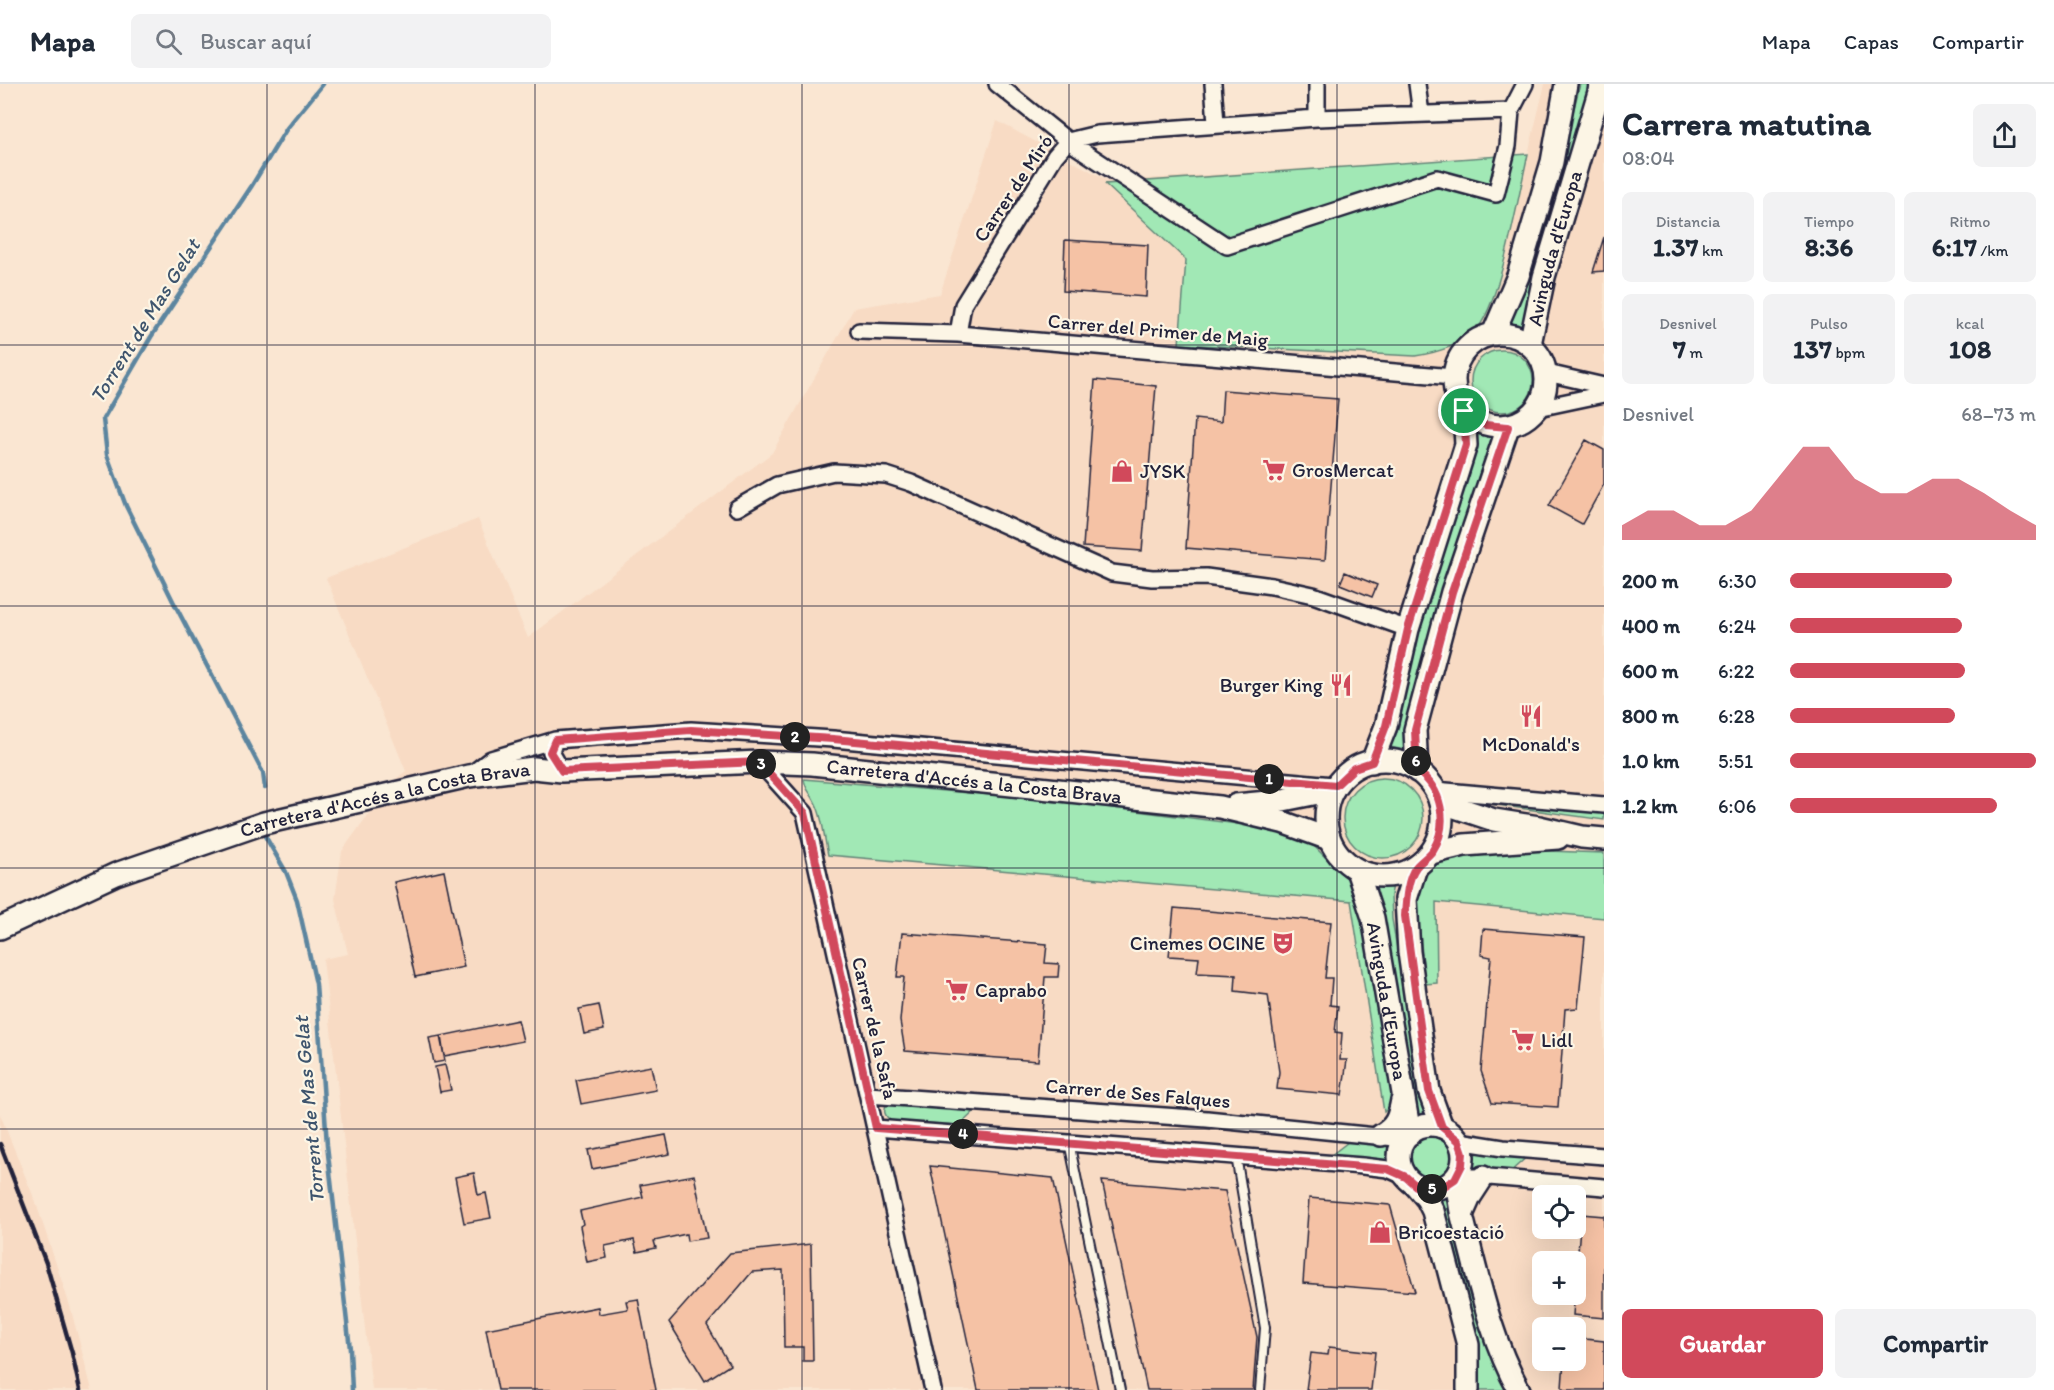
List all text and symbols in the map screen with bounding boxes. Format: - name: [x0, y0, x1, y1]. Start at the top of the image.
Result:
- search box: [131, 14, 551, 68]
- text: Mapa: [30, 24, 95, 58]
- icon: search: [152, 25, 185, 58]
- text: Buscar aquí: [200, 28, 311, 55]
- text: Mapa: [1762, 29, 1811, 54]
- text: Capas: [1844, 29, 1899, 54]
- text: Compartir: [1932, 29, 2024, 54]
- text: Carrera matutina: [1622, 104, 1871, 143]
- button: share: [1973, 104, 2036, 167]
- street label: Carrer de Miró: [968, 130, 1058, 246]
- text: 08:04: [1622, 146, 1675, 170]
- street label: Avinguda d'Europa: [1522, 167, 1587, 328]
- text: Distancia: [1656, 212, 1720, 231]
- text: Tiempo: [1804, 212, 1854, 231]
- text: Ritmo: [1950, 212, 1990, 231]
- text: 1.37: [1653, 231, 1698, 263]
- text: 8:36: [1805, 231, 1853, 263]
- text: 6:17: [1932, 231, 1977, 263]
- water label: Torrent de Mas Gelat: [84, 233, 206, 407]
- text: km: [1698, 241, 1723, 260]
- text: /km: [1977, 241, 2008, 260]
- street label: Carrer del Primer de Maig: [1047, 308, 1270, 352]
- text: Desnivel: [1659, 314, 1717, 333]
- text: Pulso: [1810, 314, 1848, 333]
- text: kcal: [1956, 314, 1984, 333]
- text: 7: [1673, 333, 1686, 365]
- text: 137: [1793, 333, 1832, 365]
- text: 108: [1949, 333, 1991, 365]
- text: m: [1686, 343, 1703, 362]
- text: bpm: [1832, 343, 1865, 362]
- pin: [1438, 385, 1489, 436]
- icon: arrive: [1447, 394, 1480, 427]
- text: Desnivel: [1622, 402, 1694, 426]
- text: 68–73 m: [1961, 402, 2036, 426]
- supermarket icon: GrosMercat: [1261, 457, 1287, 483]
- shop icon: JYSK: [1109, 458, 1135, 484]
- place label: GrosMercat: [1292, 458, 1394, 482]
- place label: JYSK: [1140, 459, 1185, 483]
- text: 200 m: [1622, 569, 1678, 593]
- text: 6:30: [1718, 569, 1757, 593]
- text: 400 m: [1622, 614, 1680, 638]
- text: 6:24: [1718, 614, 1756, 638]
- text: 600 m: [1622, 659, 1679, 683]
- text: 6:22: [1718, 659, 1755, 683]
- restaurant icon: Burger King: [1328, 672, 1354, 698]
- place label: Burger King: [1220, 673, 1324, 697]
- restaurant icon: McDonald's: [1518, 703, 1544, 729]
- text: 800 m: [1622, 704, 1679, 728]
- text: 6:28: [1718, 704, 1755, 728]
- pin: 2: [780, 722, 810, 752]
- text: 2: [791, 727, 799, 746]
- place label: McDonald's: [1482, 732, 1580, 756]
- pin: 6: [1401, 746, 1431, 776]
- pin: 3: [746, 749, 776, 779]
- text: 1.0 km: [1622, 749, 1679, 773]
- text: 5:51: [1718, 749, 1753, 773]
- text: 6: [1412, 751, 1420, 770]
- text: 3: [757, 754, 765, 773]
- street label: Carretera d'Accés a la Costa Brava: [826, 754, 1124, 809]
- street label: Carretera d'Accés a la Costa Brava: [237, 756, 532, 842]
- pin: 1: [1254, 764, 1284, 794]
- text: 1: [1265, 769, 1273, 788]
- text: 1.2 km: [1622, 794, 1678, 818]
- text: 6:06: [1718, 794, 1756, 818]
- street label: Avinguda d'Europa: [1362, 920, 1413, 1083]
- theatre icon: Cinemes OCINE: [1270, 930, 1296, 956]
- place label: Cinemes OCINE: [1130, 931, 1265, 955]
- street label: Carrer de la Safa: [847, 954, 903, 1102]
- supermarket icon: Caprabo: [944, 977, 970, 1003]
- place label: Caprabo: [975, 978, 1047, 1002]
- water label: Torrent de Mas Gelat: [288, 1013, 329, 1205]
- supermarket icon: Lidl: [1510, 1027, 1536, 1053]
- place label: Lidl: [1541, 1028, 1573, 1052]
- street label: Carrer de Ses Falques: [1044, 1073, 1232, 1113]
- pin: 4: [948, 1119, 978, 1149]
- text: 4: [958, 1124, 968, 1143]
- pin: 5: [1417, 1174, 1447, 1204]
- text: 5: [1428, 1179, 1436, 1198]
- map controls: [1532, 1185, 1586, 1371]
- button: locate: [1532, 1185, 1586, 1239]
- shop icon: Bricoestació: [1367, 1219, 1393, 1245]
- place label: Bricoestació: [1398, 1220, 1504, 1244]
- button: +: [1532, 1251, 1586, 1305]
- button: Guardar: [1622, 1309, 1823, 1378]
- button: Compartir: [1835, 1309, 2036, 1378]
- button: −: [1532, 1317, 1586, 1371]

